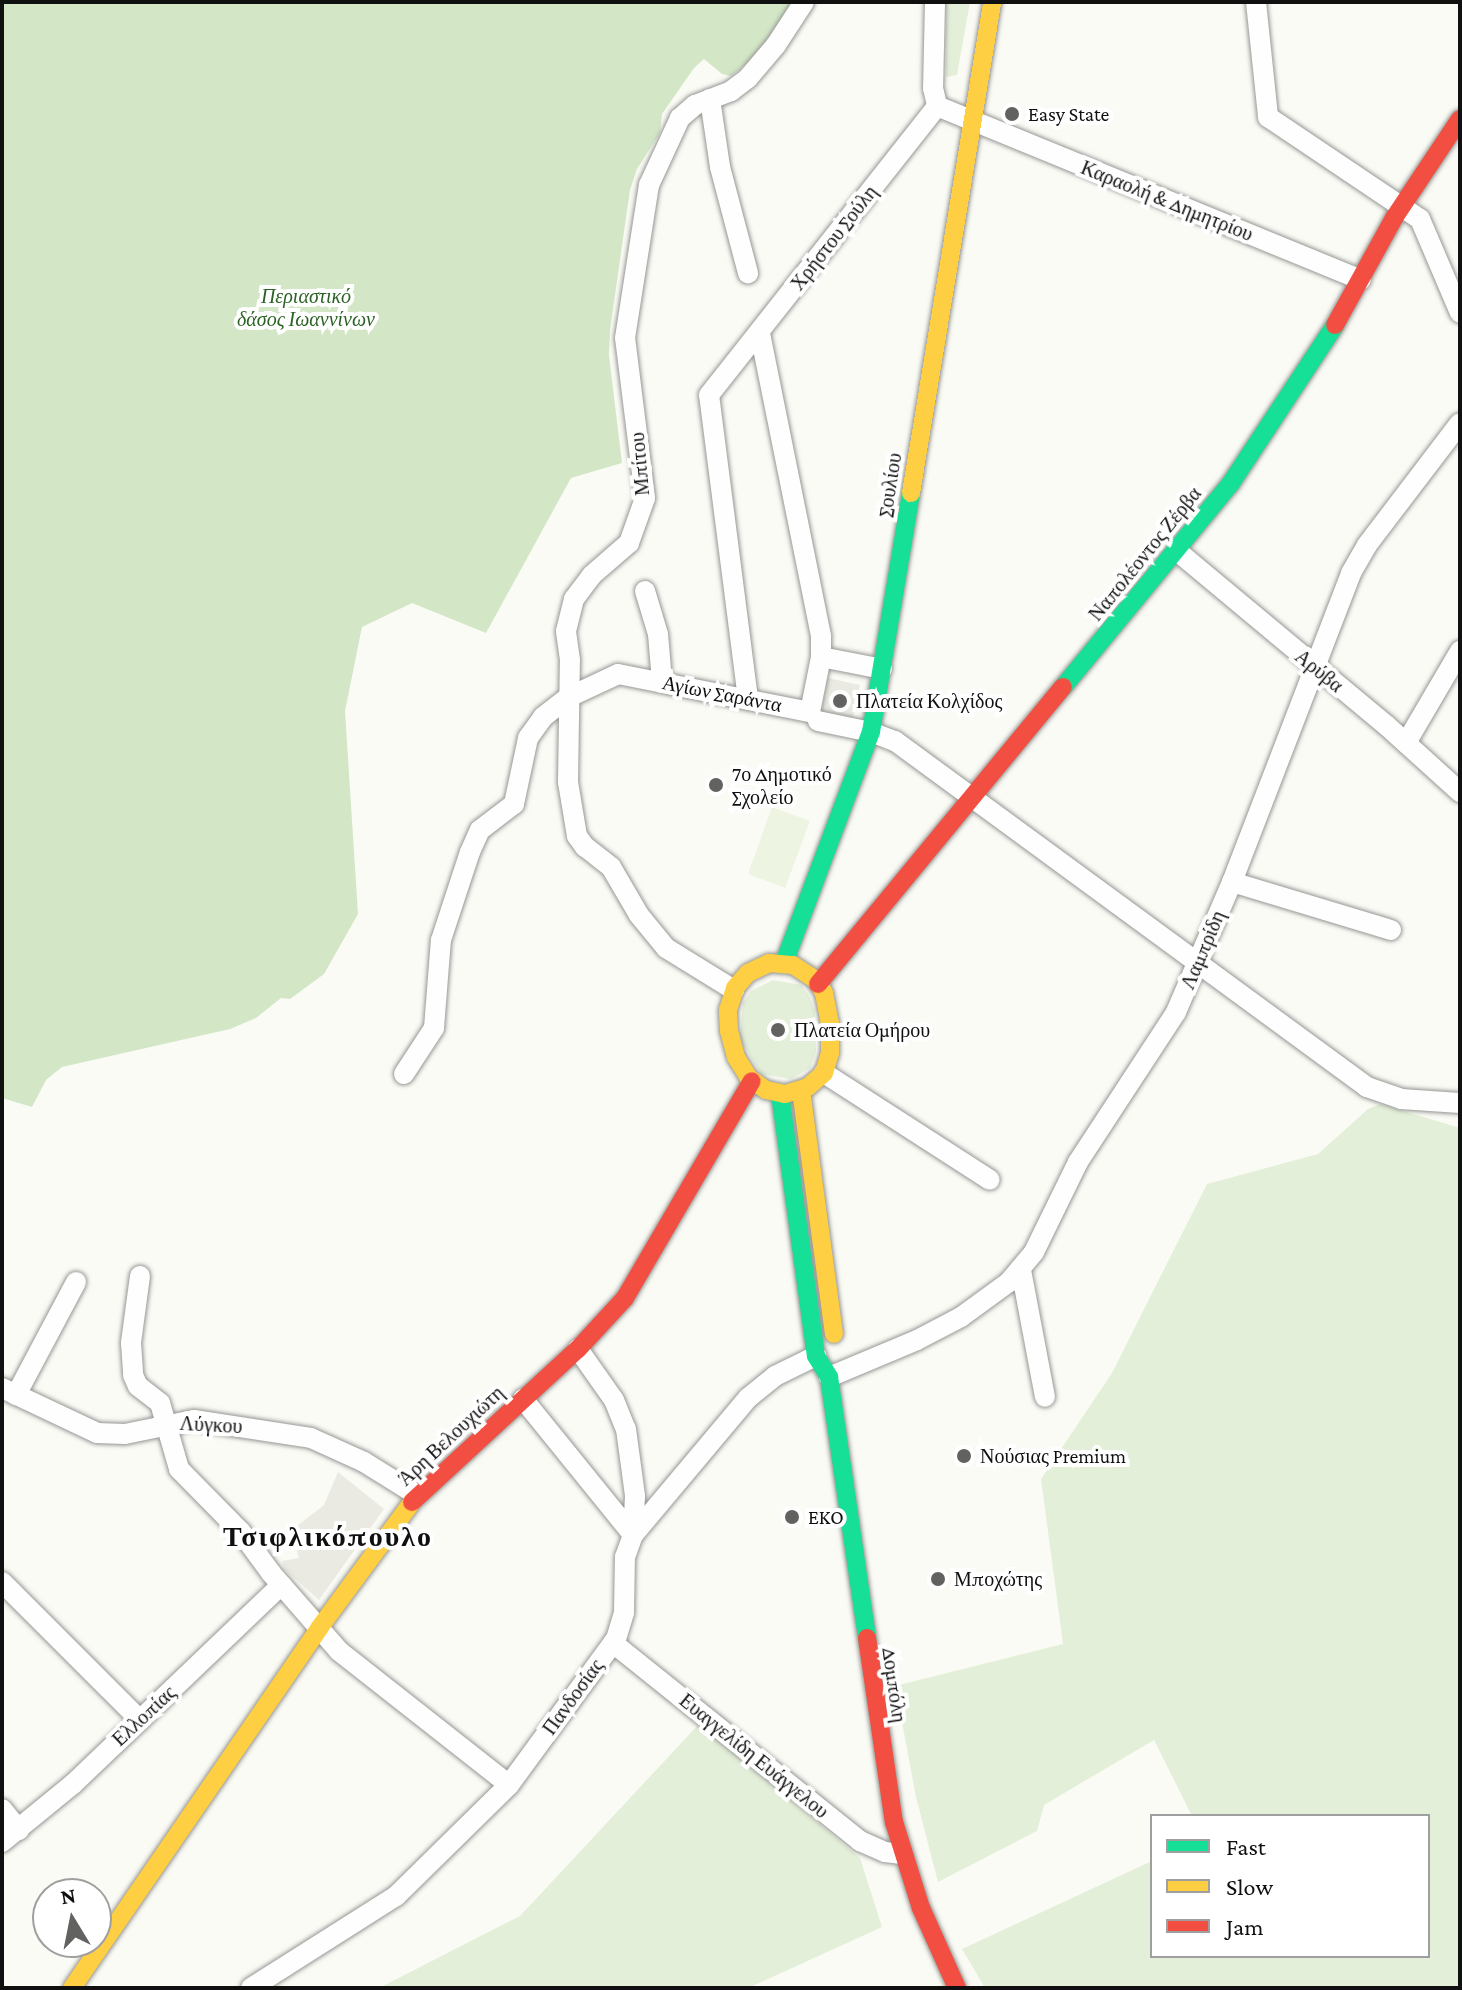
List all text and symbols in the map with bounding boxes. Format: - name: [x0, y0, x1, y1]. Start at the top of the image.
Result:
- place label: Easy State: [1028, 102, 1109, 126]
- marker: Easy State: [1003, 105, 1021, 123]
- street label: Καραολή & Δημητρίου: [1077, 155, 1257, 247]
- street label: Χρήστου Σούλη: [785, 181, 883, 295]
- park label: Περιαστικό δάσος Ιωαννίνων: [237, 284, 375, 331]
- street label: Μπίτου: [625, 431, 655, 497]
- street label: Σουλίου: [873, 451, 907, 519]
- street label: Ναπολέοντος Ζέρβα: [1084, 482, 1206, 626]
- street label: Αρύβα: [1290, 644, 1348, 698]
- street label: Αγίων Σαράντα: [660, 671, 784, 717]
- place label: Πλατεία Κολχίδος: [856, 689, 1002, 713]
- marker: Πλατεία Κολχίδος: [831, 692, 849, 710]
- place label: 7ο Δημοτικό Σχολείο: [732, 762, 832, 809]
- marker: 7ο Δημοτικό Σχολείο: [707, 776, 725, 794]
- street label: Λαμπρίδη: [1176, 907, 1230, 993]
- place label: Πλατεία Ομήρου: [794, 1018, 930, 1042]
- marker: Πλατεία Ομήρου: [769, 1021, 787, 1039]
- street label: Άρη Βελουχιώτη: [393, 1381, 509, 1491]
- street label: Λύγκου: [179, 1411, 243, 1439]
- place label: Νούσιας Premium: [980, 1444, 1126, 1468]
- marker: Νούσιας Premium: [955, 1447, 973, 1465]
- place label: EKO: [808, 1505, 844, 1529]
- marker: EKO: [783, 1508, 801, 1526]
- district label: Τσιφλικόπουλο: [223, 1520, 433, 1554]
- place label: Μποχώτης: [954, 1567, 1042, 1591]
- marker: Μποχώτης: [929, 1570, 947, 1588]
- street label: Δομπόλη: [877, 1646, 911, 1724]
- street label: Πανδοσίας: [537, 1654, 609, 1740]
- street label: Ελλοπίας: [107, 1681, 181, 1751]
- street label: Ευαγγελίδη Ευάγγελου: [675, 1688, 833, 1824]
- legend: [1150, 1814, 1430, 1958]
- text: Fast: [1226, 1833, 1266, 1860]
- text: Slow: [1226, 1873, 1273, 1900]
- north arrow: [32, 1878, 112, 1958]
- text: N: [59, 1882, 78, 1909]
- text: Jam: [1226, 1913, 1264, 1940]

